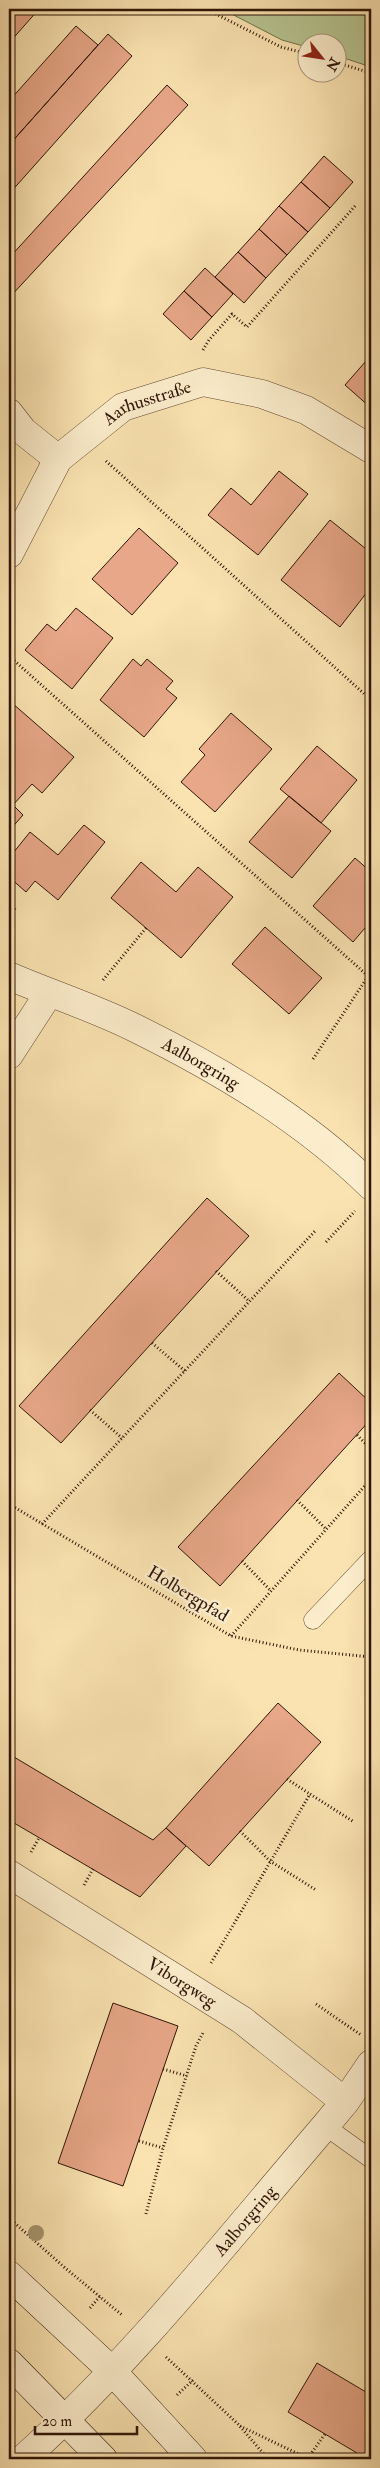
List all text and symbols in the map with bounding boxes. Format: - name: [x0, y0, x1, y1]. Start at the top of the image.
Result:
- north arrow: [298, 32, 348, 82]
- text: N: [322, 54, 344, 74]
- street label: Aarhusstraße: [97, 375, 194, 431]
- street label: Aalborgring: [157, 1032, 245, 1095]
- street label: Holbergpfad: [143, 1561, 233, 1627]
- street label: Viborgweg: [143, 1952, 222, 2013]
- street label: Aalborgring: [208, 2179, 282, 2262]
- scale bar: [35, 2403, 138, 2435]
- text: 20 m: [42, 2412, 72, 2431]

